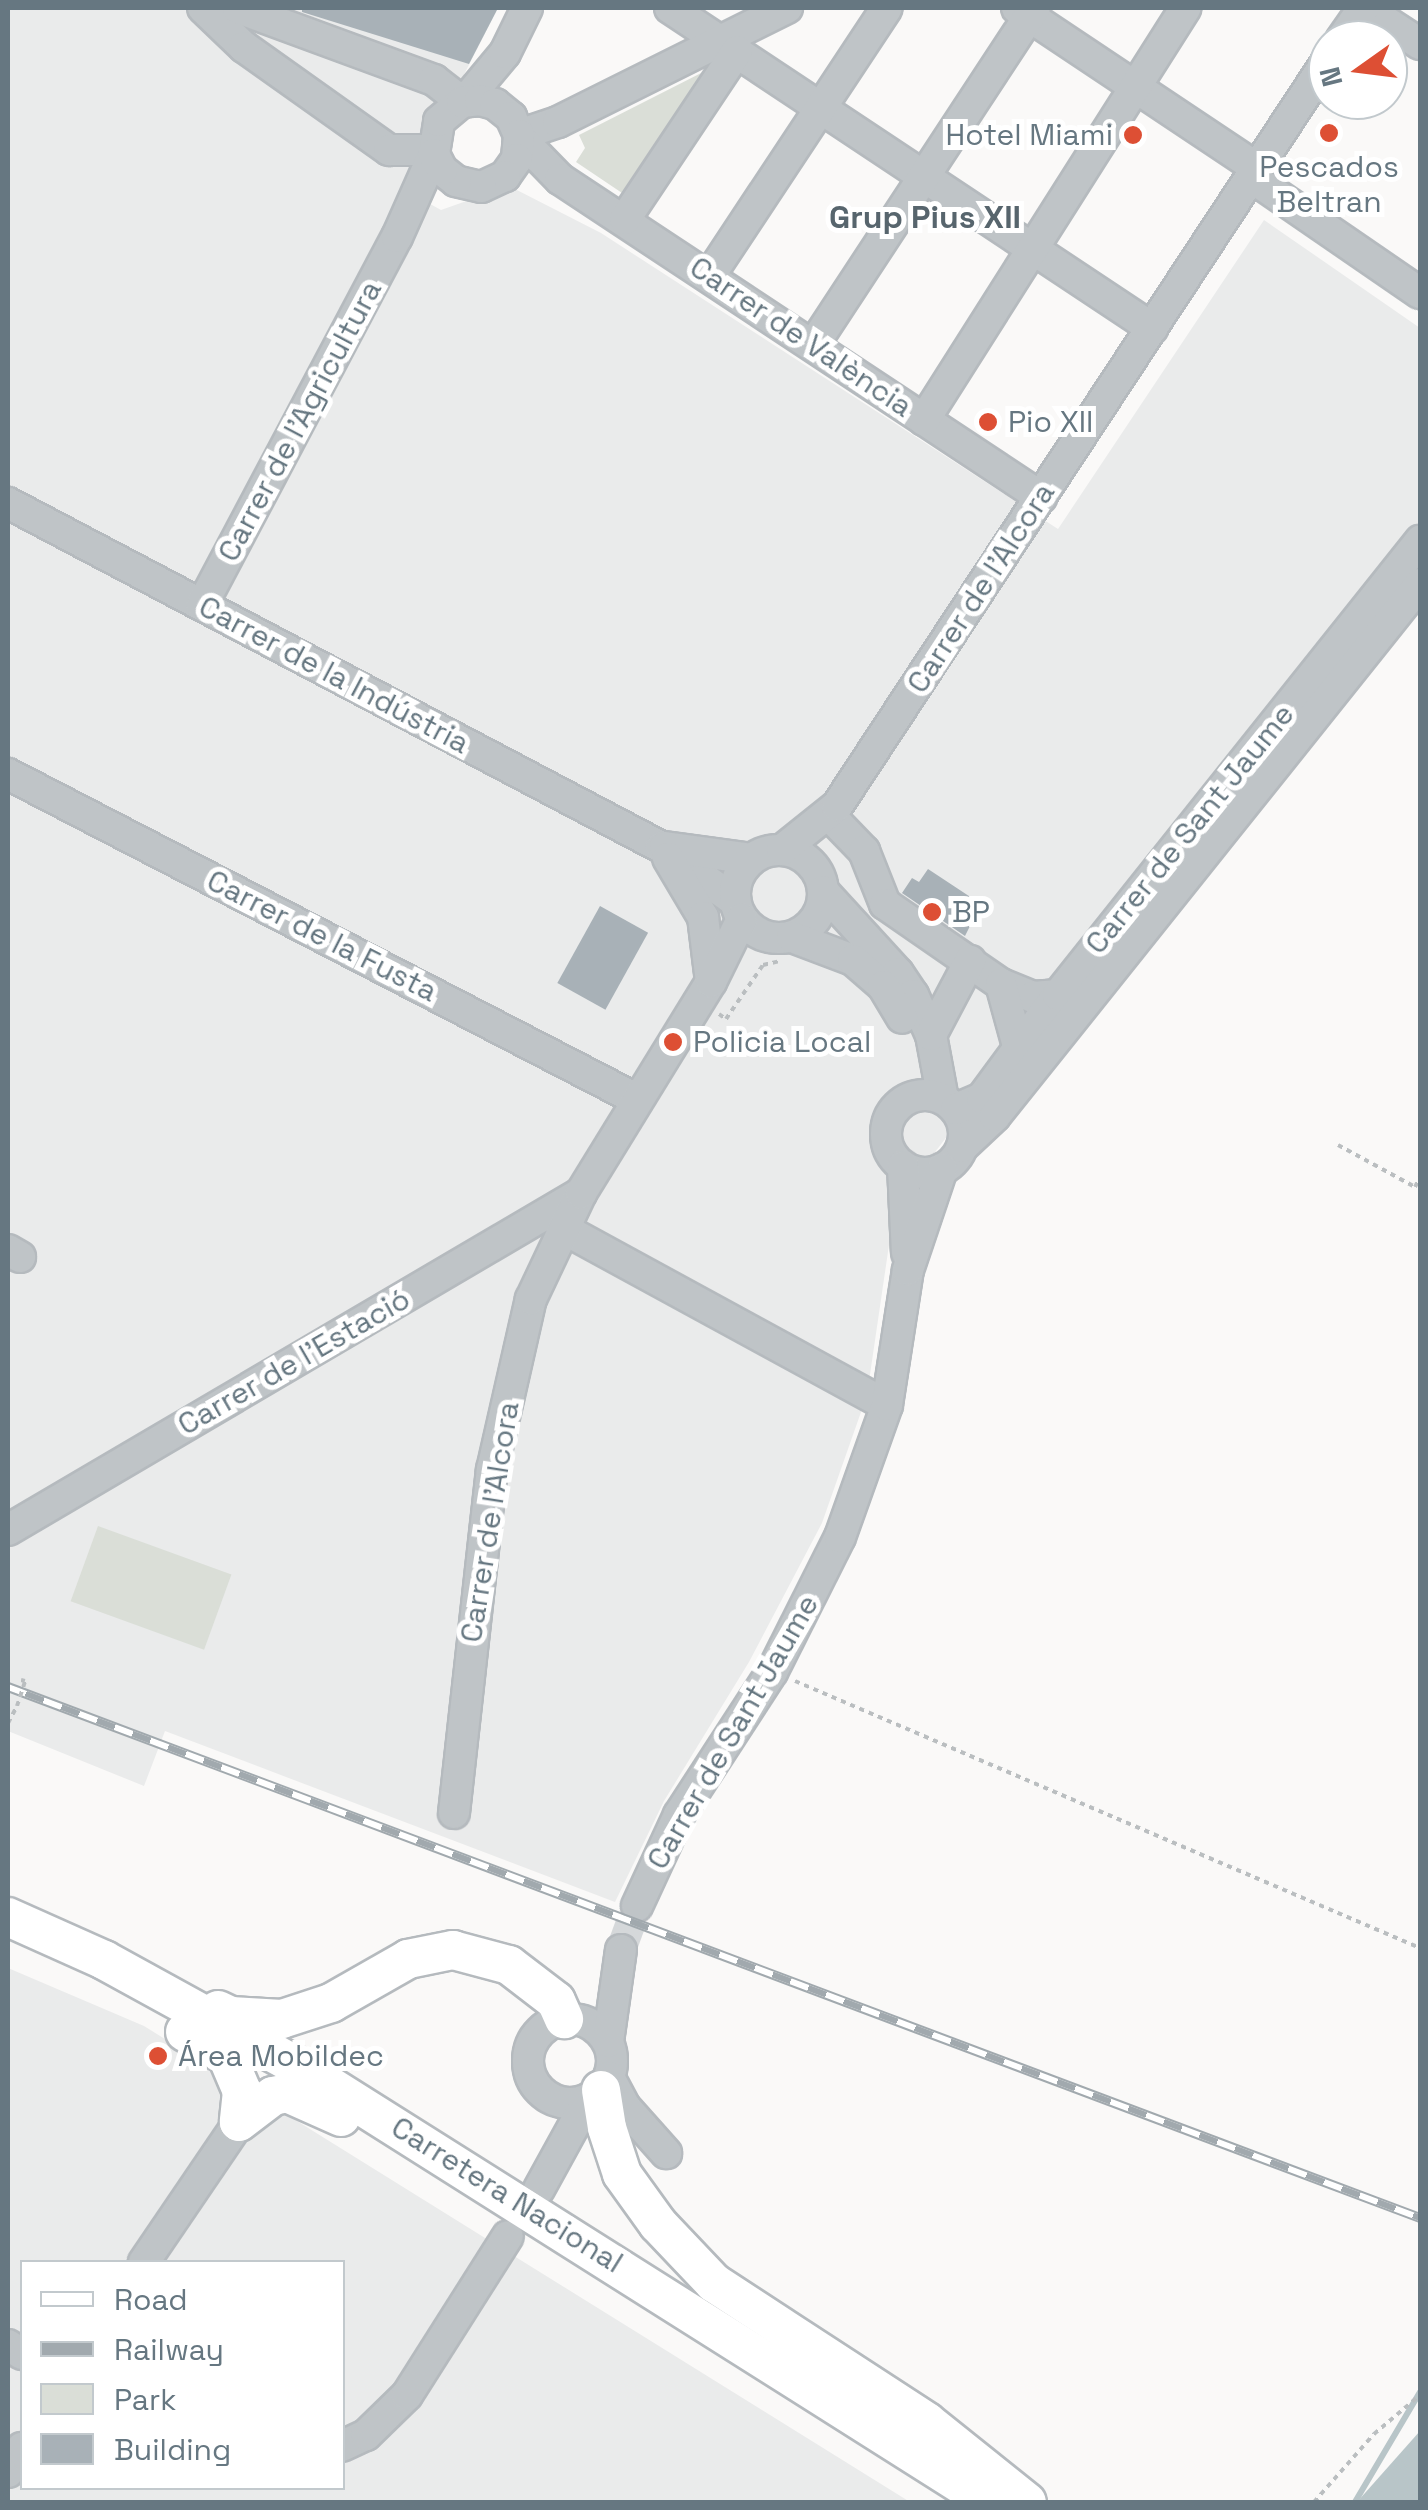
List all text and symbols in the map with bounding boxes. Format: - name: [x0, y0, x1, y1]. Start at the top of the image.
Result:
- north arrow: [1308, 20, 1408, 120]
- text: N: [1311, 63, 1351, 90]
- place label: Hotel Miami: [946, 117, 1113, 153]
- marker: Pescados Beltran: [1318, 122, 1340, 144]
- marker: Hotel Miami: [1122, 124, 1144, 146]
- place label: Pescados Beltran: [1259, 149, 1399, 220]
- district label: Grup Pius XII: [829, 198, 1021, 236]
- street label: Carrer de València: [683, 249, 919, 425]
- street label: Carrer de l'Agricultura: [211, 274, 389, 568]
- place label: Pio XII: [1008, 404, 1093, 440]
- marker: Pio XII: [977, 411, 999, 433]
- street label: Carrer de l'Alcora: [900, 476, 1062, 700]
- street label: Carrer de la Indústria: [193, 588, 475, 762]
- street label: Carrer de Sant Jaume: [1078, 697, 1302, 961]
- street label: Carrer de la Fusta: [201, 862, 443, 1010]
- place label: BP: [952, 894, 990, 930]
- marker: BP: [921, 901, 943, 923]
- place label: Policia Local: [693, 1024, 871, 1060]
- marker: Policia Local: [662, 1031, 684, 1053]
- street label: Carrer de l'Estació: [172, 1281, 416, 1443]
- street label: Carrer de l'Alcora: [453, 1399, 527, 1645]
- street label: Carrer de Sant Jaume: [640, 1588, 826, 1876]
- place label: Área Mobildec: [178, 2038, 384, 2074]
- marker: Área Mobildec: [147, 2045, 169, 2067]
- street label: Carretera Nacional: [385, 2109, 629, 2281]
- legend: [20, 2260, 345, 2490]
- text: Road: [114, 2280, 188, 2319]
- text: Railway: [114, 2330, 224, 2369]
- text: Park: [114, 2380, 176, 2419]
- text: Building: [114, 2430, 231, 2469]

